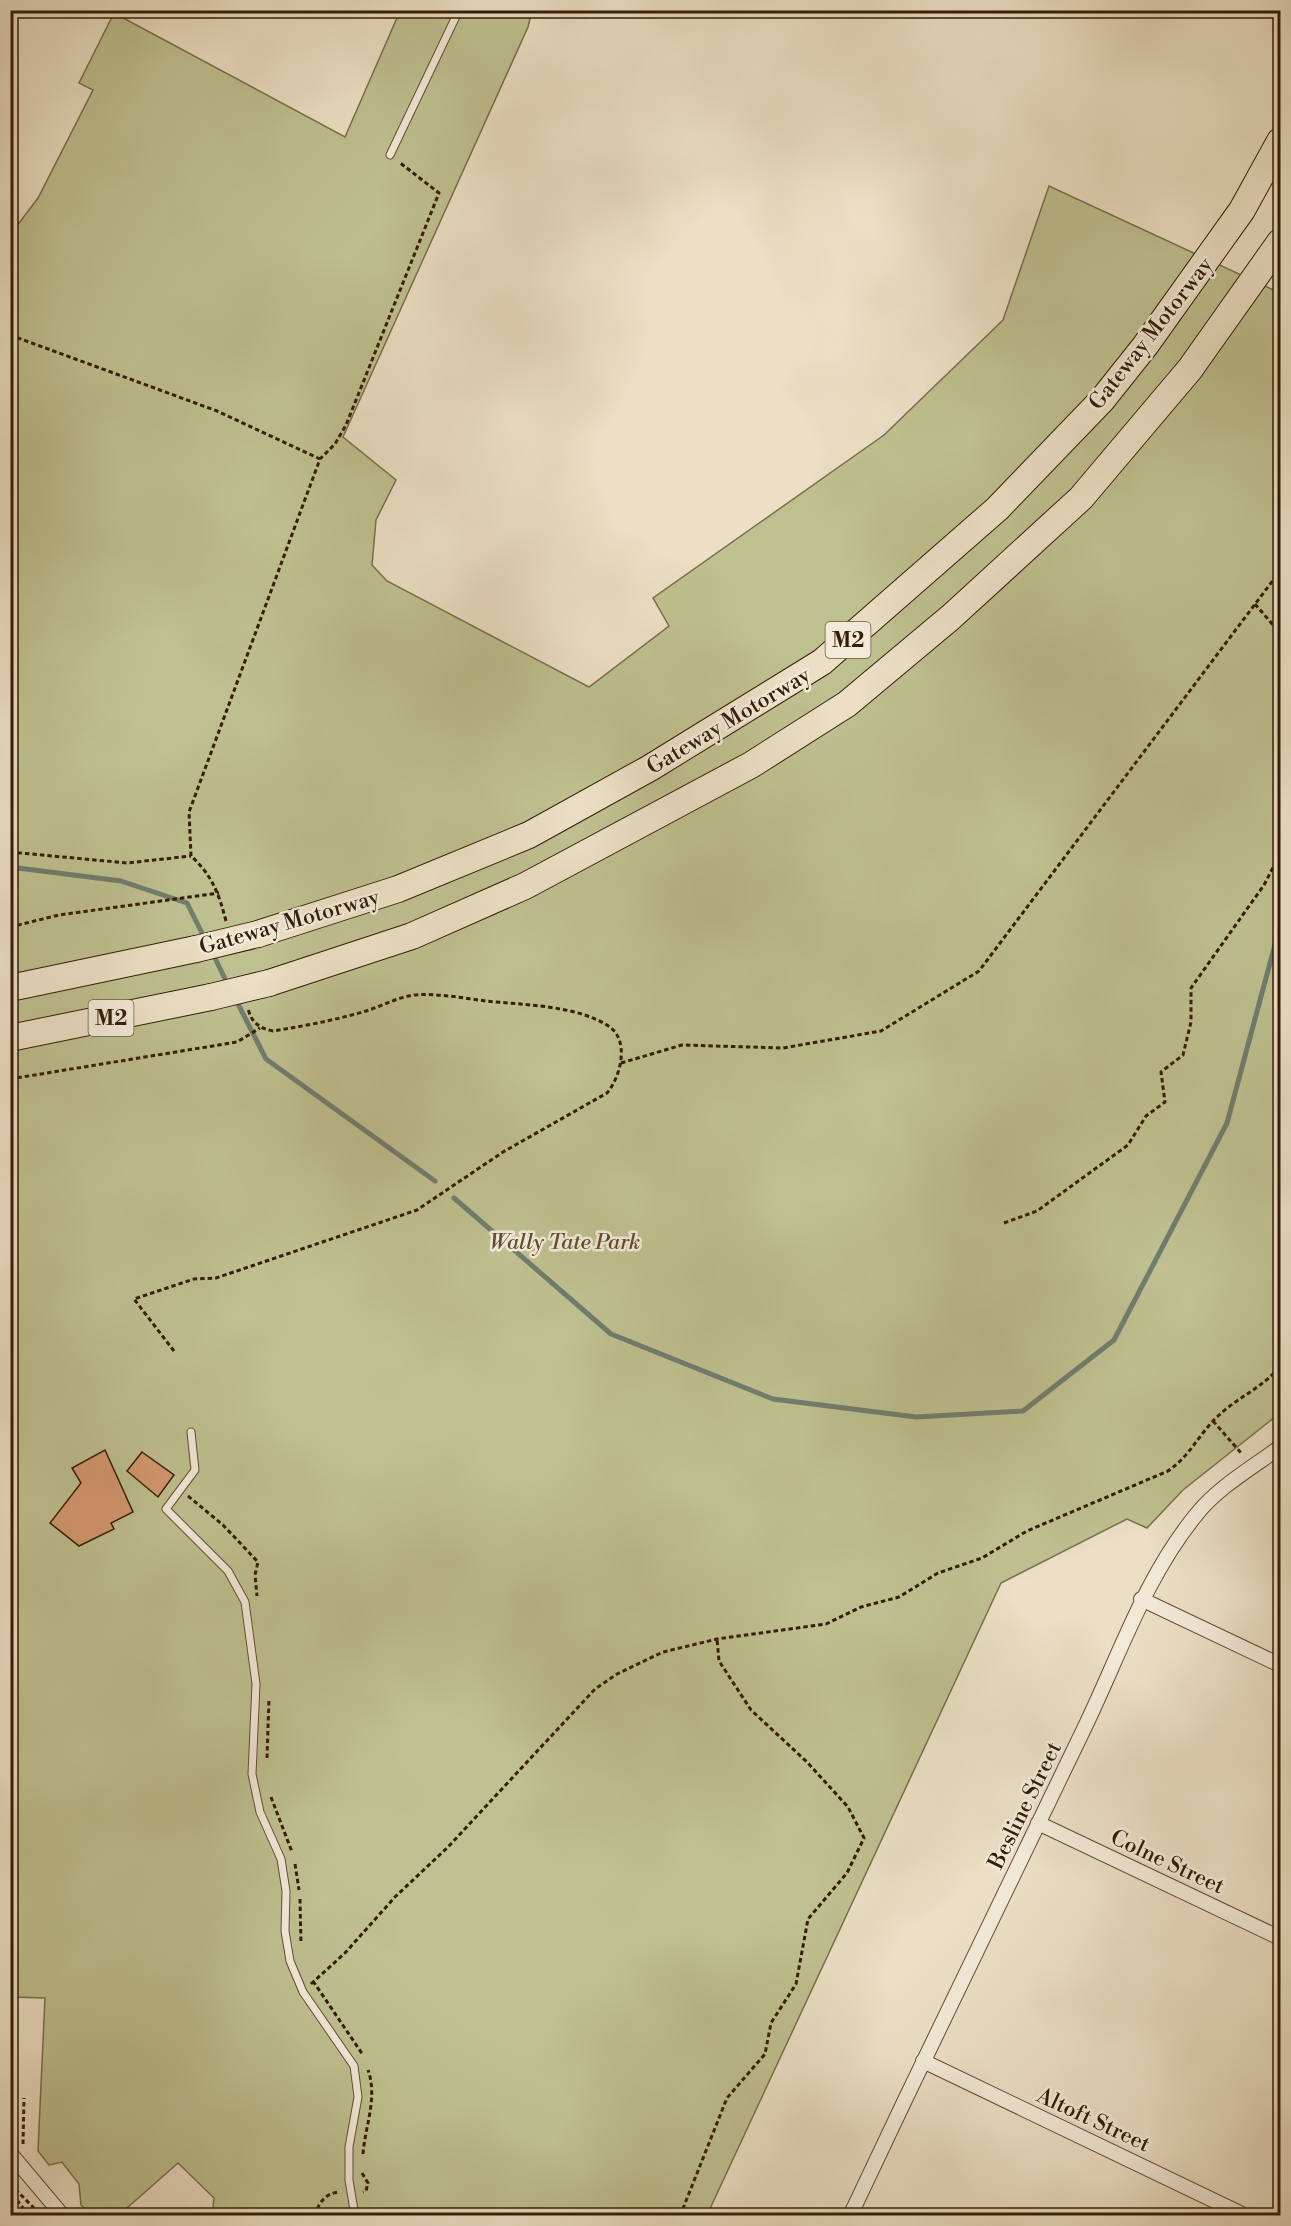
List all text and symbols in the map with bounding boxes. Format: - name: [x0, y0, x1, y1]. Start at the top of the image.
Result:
- street label: Gateway Motorway: [1083, 252, 1219, 416]
- road number: M2: [826, 622, 870, 658]
- street label: Gateway Motorway: [642, 662, 816, 781]
- street label: Gateway Motorway: [196, 884, 383, 961]
- road number: M2: [88, 1000, 134, 1036]
- park label: Wally Tate Park: [490, 1229, 640, 1256]
- street label: Besline Street: [982, 1737, 1068, 1875]
- street label: Colne Street: [1106, 1824, 1229, 1901]
- street label: Altoft Street: [1031, 2082, 1155, 2158]

